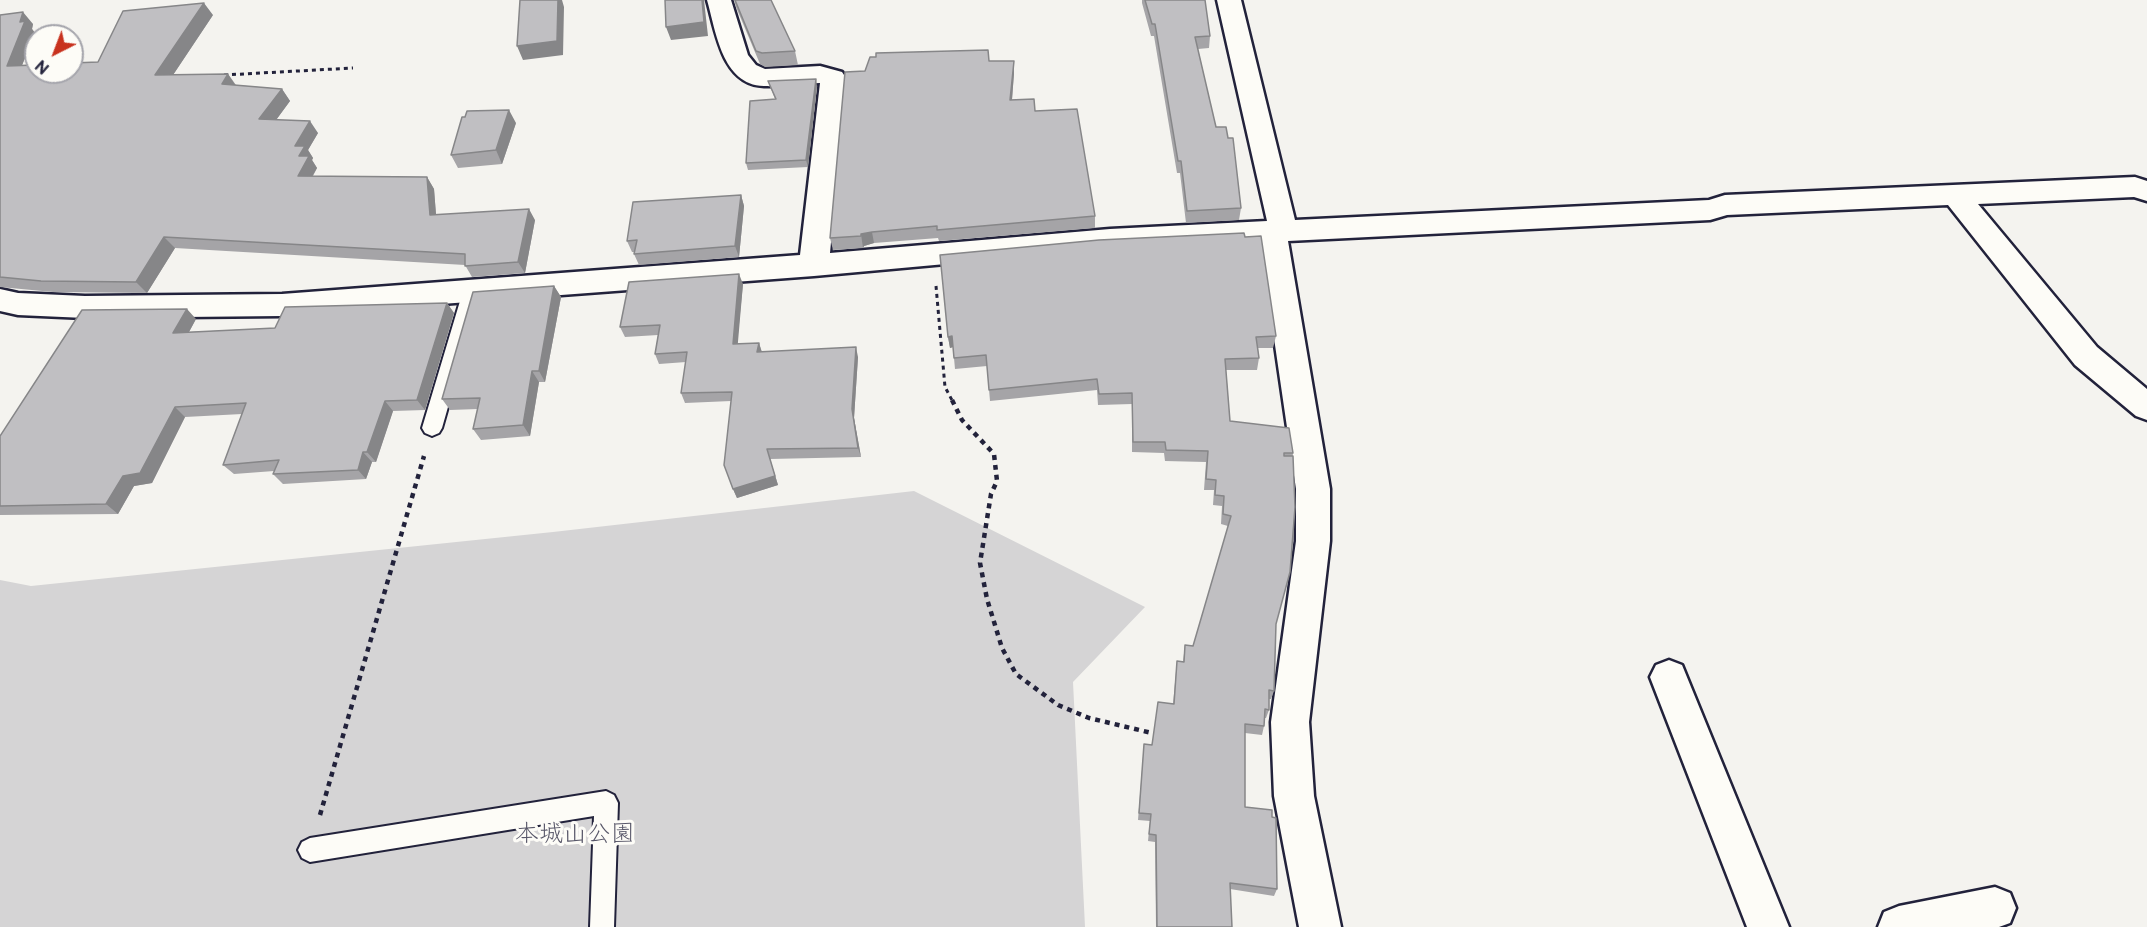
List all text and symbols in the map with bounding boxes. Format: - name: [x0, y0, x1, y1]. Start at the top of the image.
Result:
- north arrow: [24, 24, 84, 84]
- text: N: [32, 55, 54, 77]
- park label: 本城山公園: [515, 821, 635, 849]

